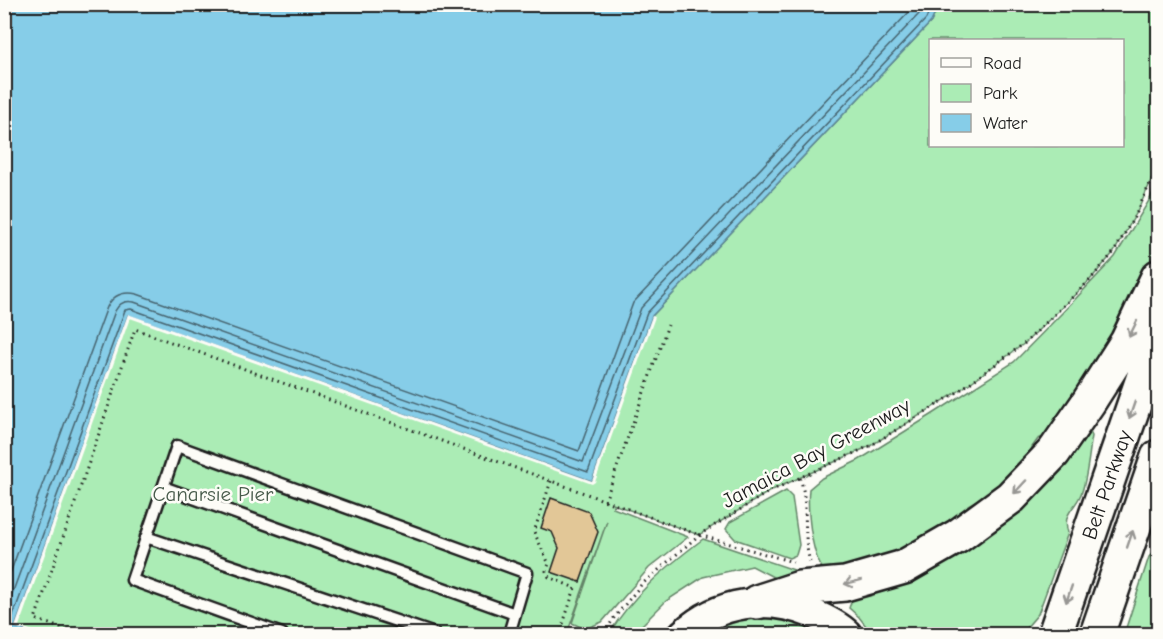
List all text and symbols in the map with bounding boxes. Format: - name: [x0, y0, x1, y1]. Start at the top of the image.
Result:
- legend: [929, 39, 1124, 147]
- text: Road: [983, 53, 1022, 74]
- text: Park: [983, 83, 1018, 104]
- text: Water: [983, 113, 1028, 134]
- one-way arrow: [1127, 320, 1139, 338]
- street label: Jamaica Bay Greenway: [718, 393, 915, 513]
- one-way arrow: [1126, 400, 1137, 419]
- street label: Belt Parkway: [1077, 427, 1137, 543]
- one-way arrow: [1013, 480, 1028, 495]
- park label: Canarsie Pier: [153, 482, 274, 506]
- one-way arrow: [1125, 530, 1136, 549]
- one-way arrow: [844, 577, 863, 589]
- one-way arrow: [1062, 584, 1073, 603]

